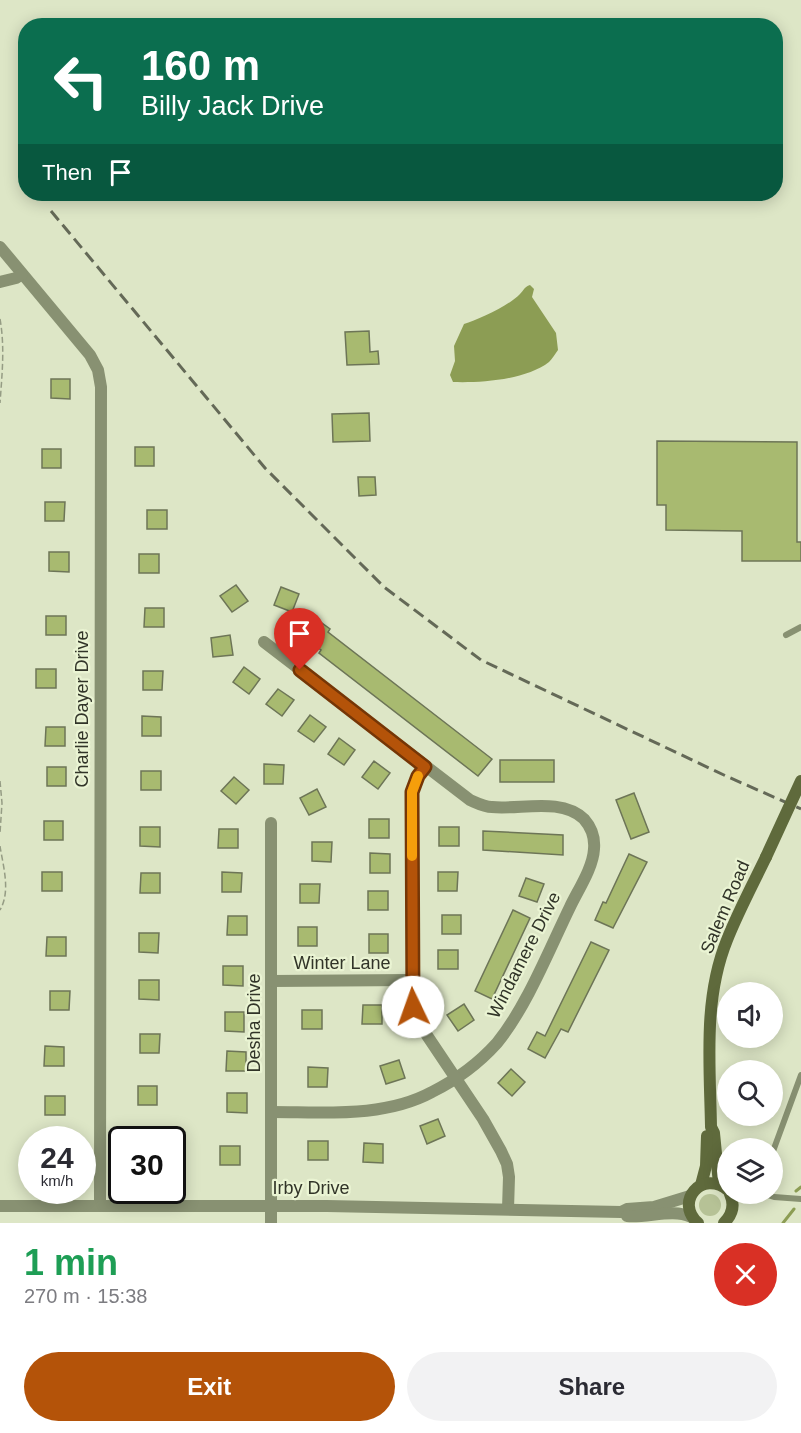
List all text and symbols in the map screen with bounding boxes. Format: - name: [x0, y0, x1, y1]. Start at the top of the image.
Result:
- icon: left: [42, 42, 120, 120]
- text: 160 m: [141, 42, 260, 89]
- text: Billy Jack Drive: [141, 91, 324, 121]
- icon: arrive: [104, 156, 137, 189]
- text: Then: [42, 160, 92, 185]
- pin: [274, 608, 325, 670]
- icon: arrive: [283, 617, 316, 650]
- street label: Charlie Dayer Drive: [72, 630, 92, 788]
- street label: Salem Road: [696, 857, 754, 957]
- street label: Windamere Drive: [484, 889, 564, 1021]
- street label: Winter Lane: [293, 953, 391, 973]
- street label: Desha Drive: [244, 973, 264, 1073]
- position arrow: [381, 975, 445, 1039]
- map controls: [717, 982, 783, 1204]
- button: sound: [717, 982, 783, 1048]
- button: search: [717, 1060, 783, 1126]
- speed limit sign: 30: [108, 1126, 186, 1204]
- button: layers: [717, 1138, 783, 1204]
- text: 24: [40, 1141, 74, 1174]
- text: km/h: [41, 1172, 73, 1189]
- street label: Irby Drive: [272, 1178, 350, 1198]
- text: 1 min: [24, 1242, 118, 1283]
- button: close: [714, 1243, 777, 1306]
- text: 270 m · 15:38: [24, 1285, 147, 1307]
- button: Exit: [24, 1352, 395, 1421]
- button: Share: [407, 1352, 777, 1421]

